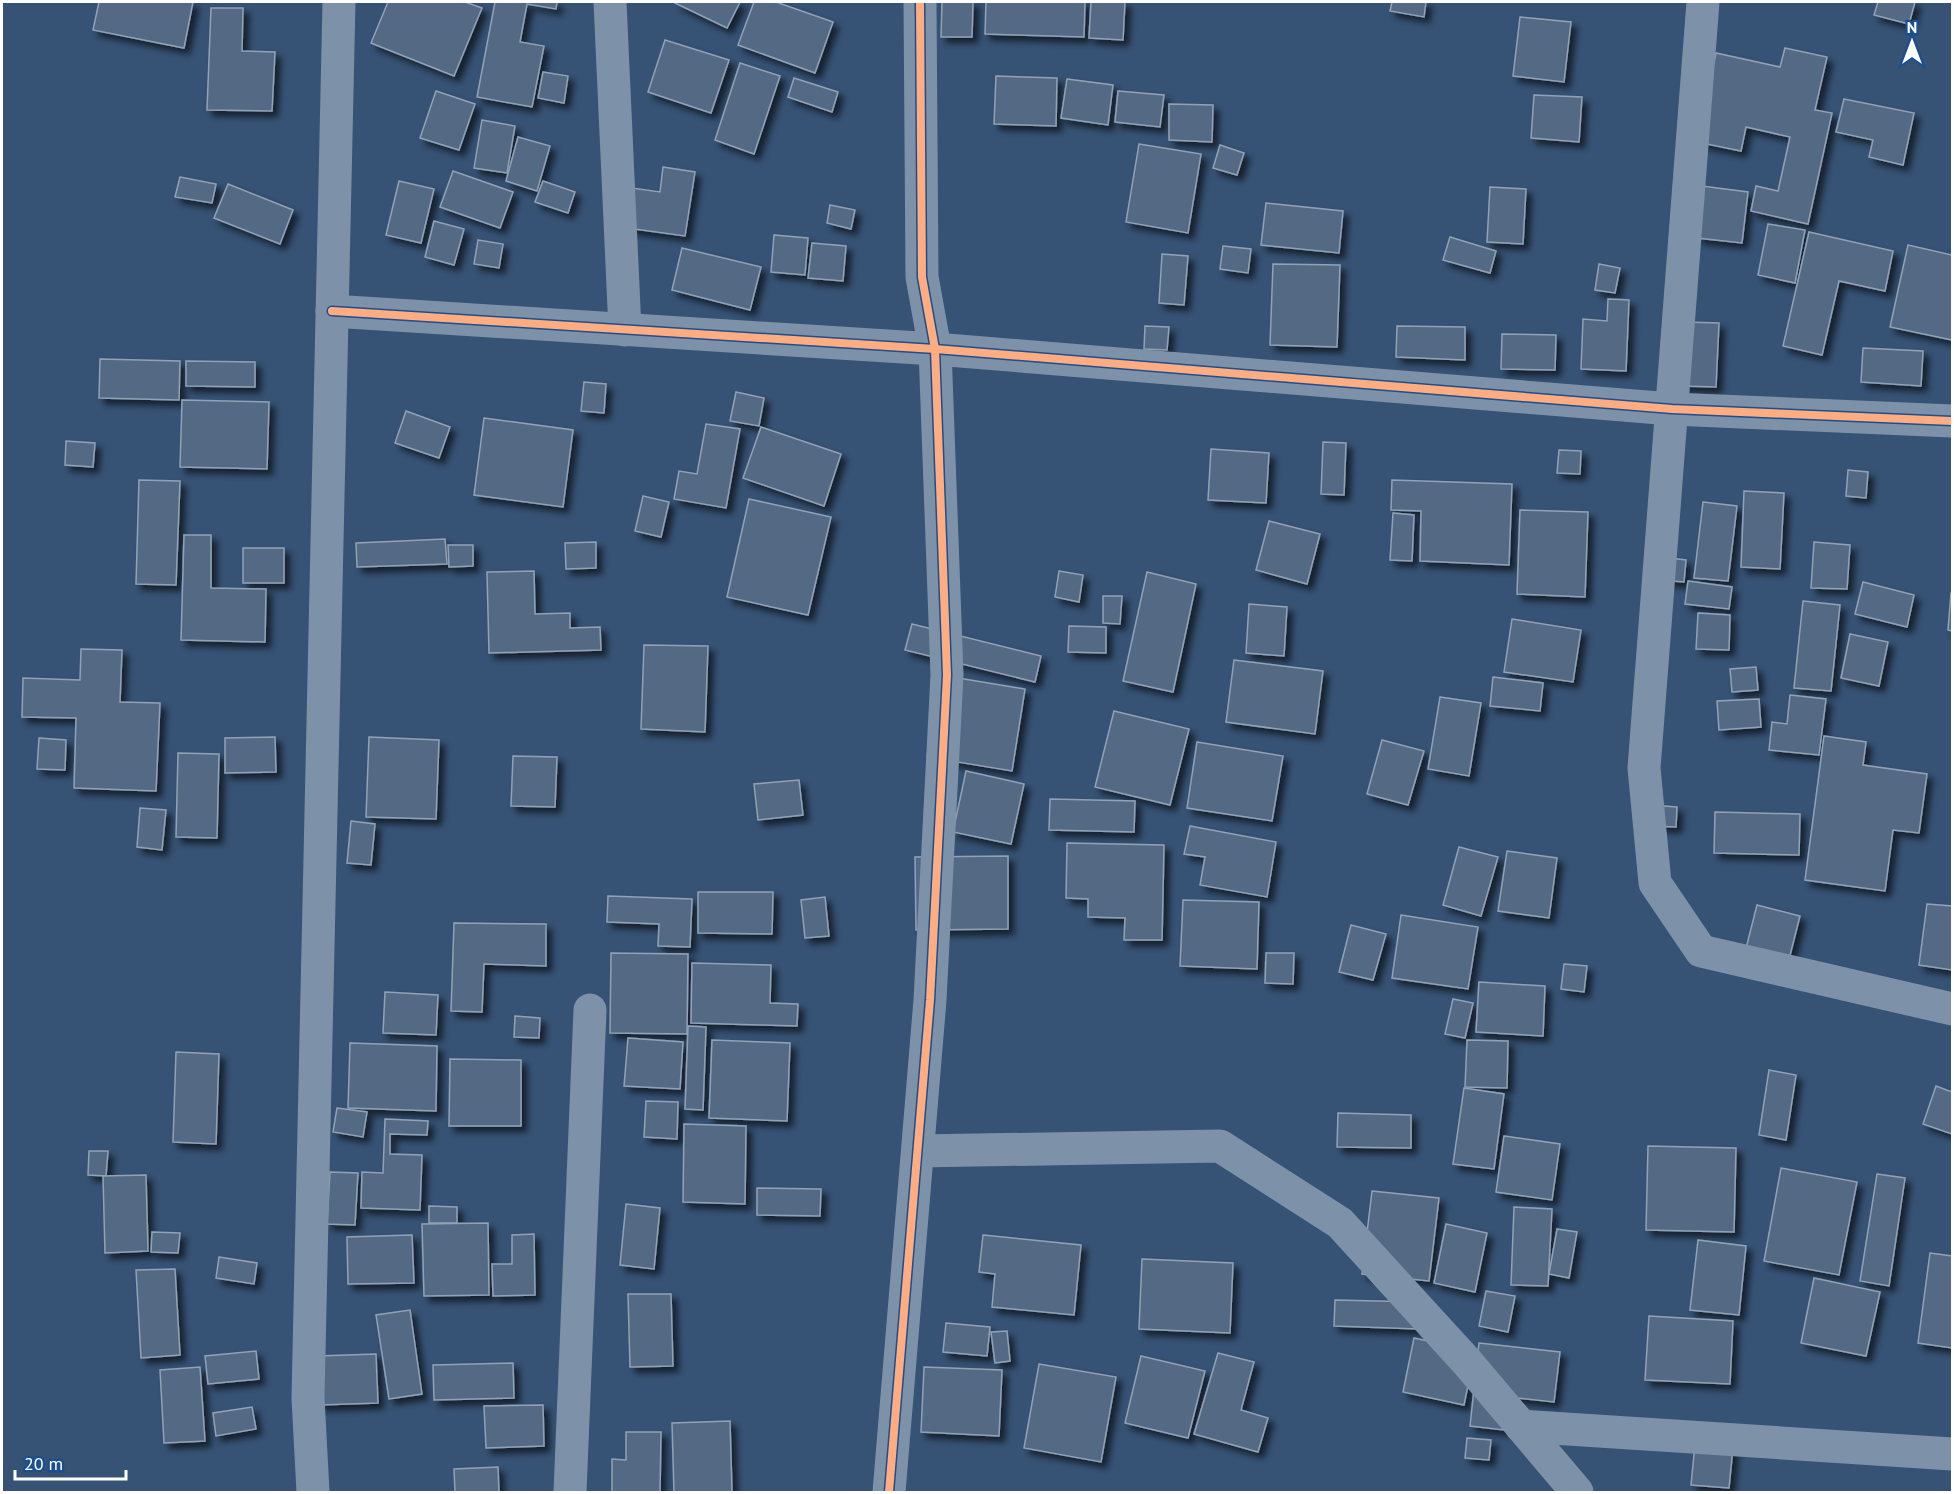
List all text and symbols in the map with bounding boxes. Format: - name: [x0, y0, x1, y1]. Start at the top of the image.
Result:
- north arrow: [1882, 12, 1942, 72]
- text: N: [1907, 17, 1917, 37]
- scale bar: [15, 1443, 126, 1481]
- text: 20 m: [24, 1452, 63, 1475]

